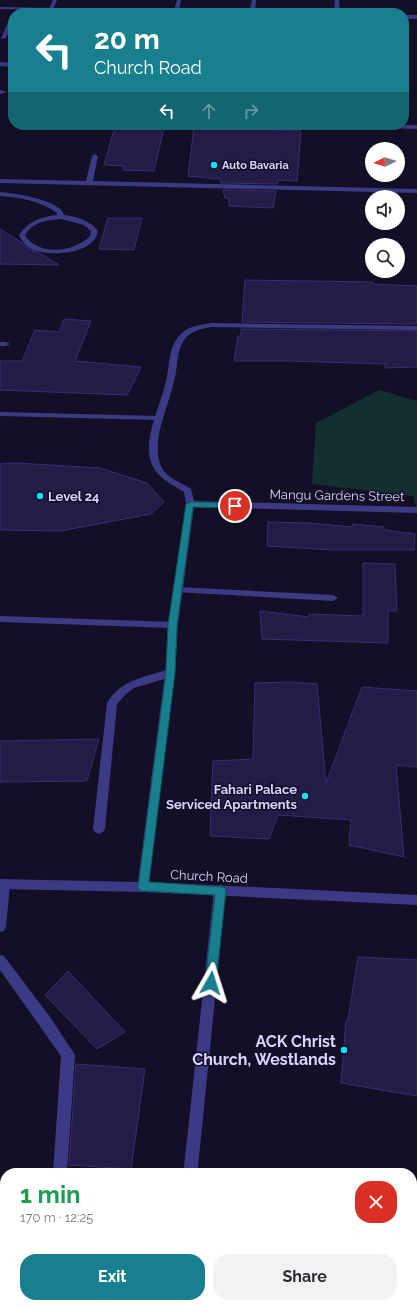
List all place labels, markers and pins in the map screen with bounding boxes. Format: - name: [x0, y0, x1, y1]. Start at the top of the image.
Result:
- place label: Auto Bavaria: [222, 159, 289, 172]
- marker: Auto Bavaria: [209, 160, 219, 170]
- place label: Level 24: [48, 489, 99, 504]
- pin: [218, 489, 252, 523]
- marker: Level 24: [35, 491, 45, 501]
- place label: Fahari Palace Serviced Apartments: [166, 782, 298, 812]
- marker: Fahari Palace Serviced Apartments: [300, 791, 310, 801]
- place label: ACK Christ Church, Westlands: [192, 1032, 336, 1069]
- marker: ACK Christ Church, Westlands: [339, 1045, 349, 1055]

